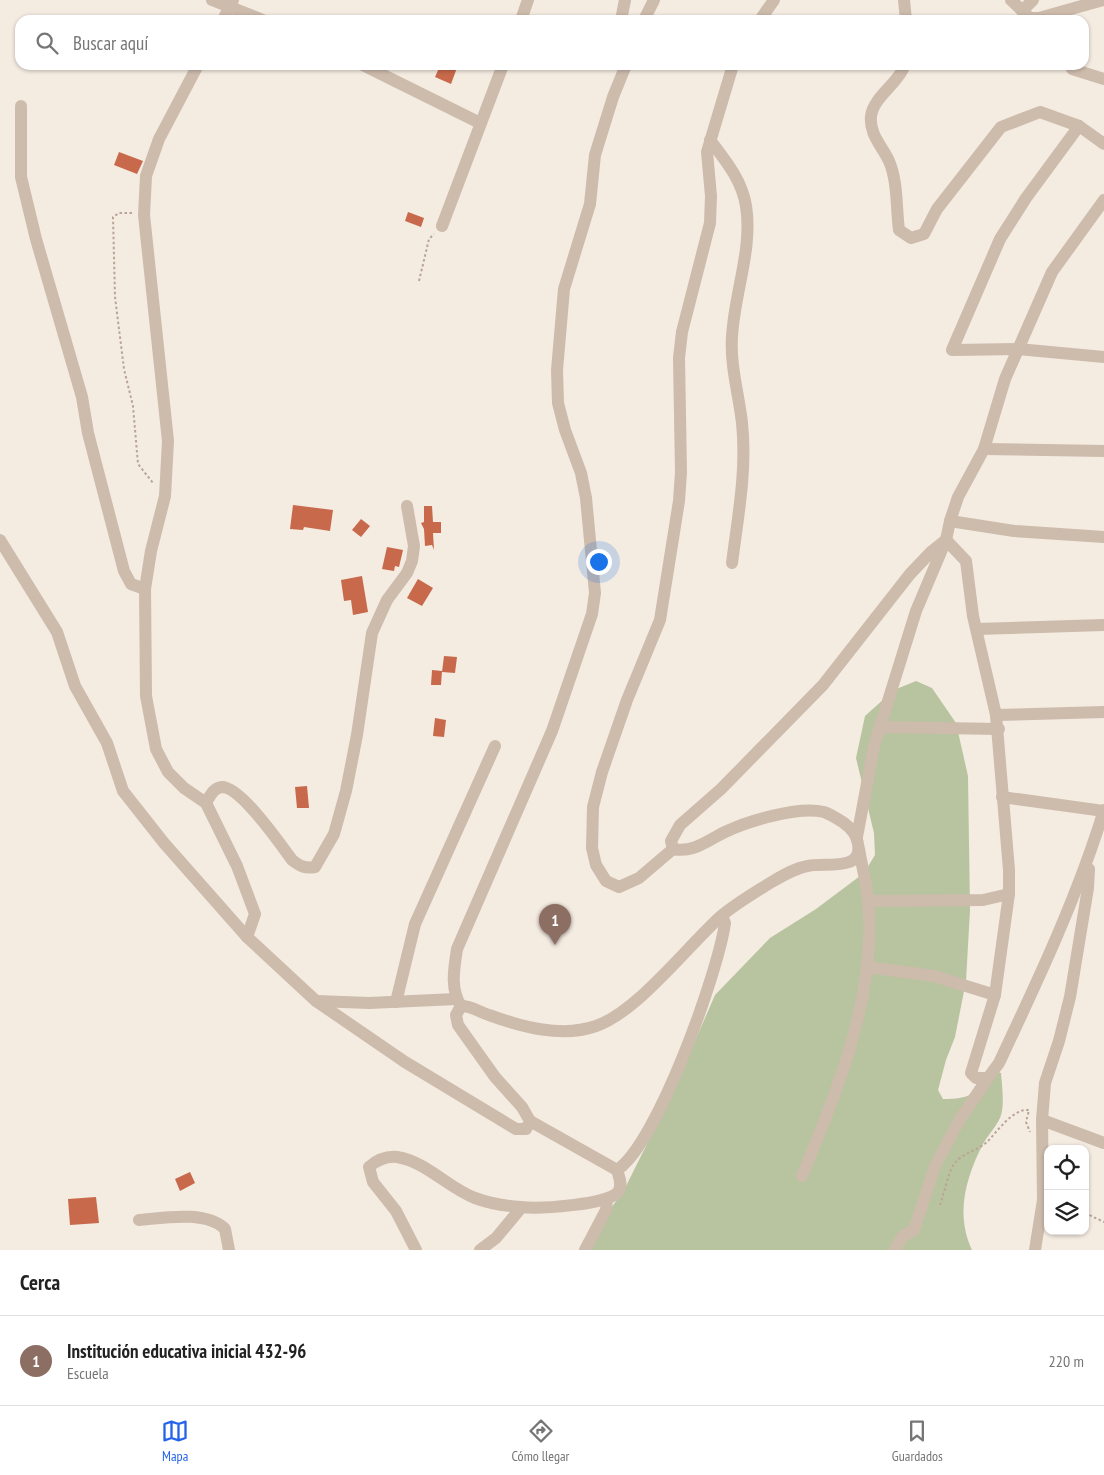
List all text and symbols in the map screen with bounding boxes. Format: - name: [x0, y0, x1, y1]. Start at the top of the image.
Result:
- search box: [15, 15, 1089, 70]
- icon: search: [33, 29, 61, 57]
- text: Buscar aquí: [73, 31, 148, 55]
- your location: [586, 549, 612, 575]
- pin: 1: [539, 904, 571, 945]
- map controls: [1044, 1145, 1089, 1235]
- button: locate: [1044, 1145, 1089, 1190]
- button: layers: [1044, 1190, 1089, 1235]
- text: Cerca: [20, 1269, 60, 1296]
- text: Institución educativa inicial 432-96: [67, 1339, 306, 1363]
- text: 1: [32, 1351, 40, 1371]
- text: 220 m: [1049, 1351, 1084, 1371]
- text: Escuela: [67, 1363, 109, 1383]
- tab: Mapa: [161, 1417, 189, 1465]
- tab: Cómo llegar: [512, 1417, 569, 1465]
- tab: Guardados: [892, 1417, 943, 1465]

